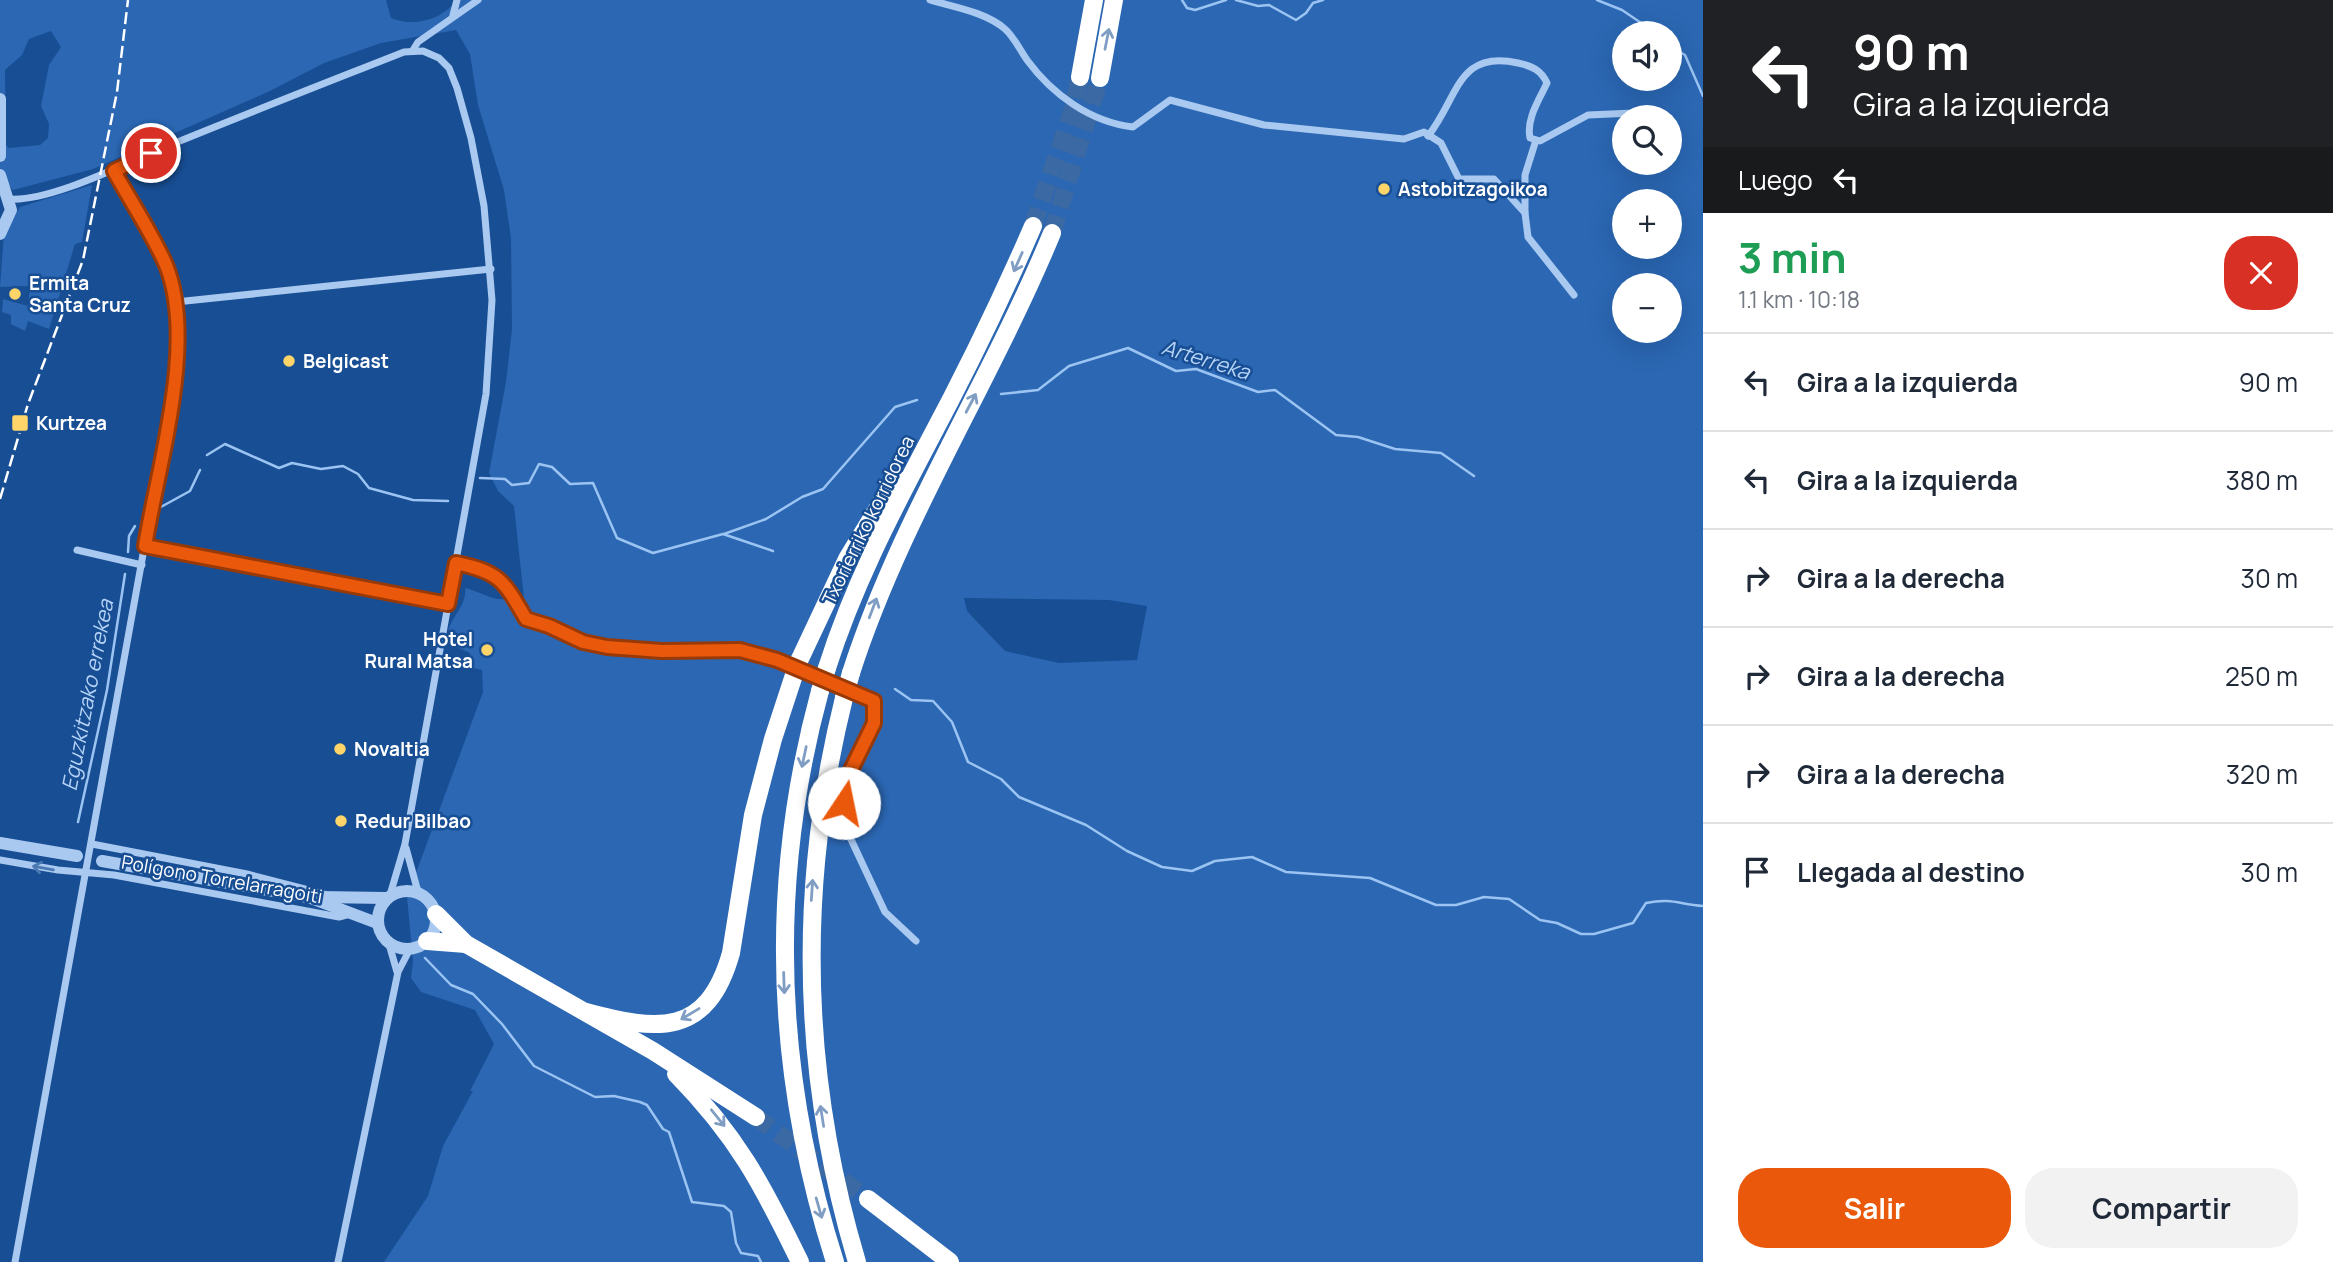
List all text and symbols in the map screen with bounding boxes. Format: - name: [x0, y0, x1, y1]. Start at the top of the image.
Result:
- text: 90 m: [1853, 18, 1970, 85]
- map controls: [1612, 21, 1682, 343]
- button: sound: [1612, 21, 1682, 91]
- one-way arrow: [1101, 28, 1114, 51]
- icon: left: [1738, 28, 1829, 119]
- text: Gira a la izquierda: [1853, 82, 2109, 126]
- button: search: [1612, 105, 1682, 175]
- pin: [121, 123, 181, 183]
- icon: arrive: [132, 134, 170, 172]
- icon: left: [1827, 161, 1865, 199]
- text: Luego: [1738, 162, 1813, 198]
- place label: Astobitzagoikoa: [1398, 176, 1548, 202]
- marker: Astobitzagoikoa: [1376, 181, 1392, 197]
- button: +: [1612, 189, 1682, 259]
- text: 3 min: [1738, 228, 1847, 286]
- button: close: [2224, 236, 2298, 310]
- one-way arrow: [1011, 250, 1024, 272]
- place label: Ermita Santa Cruz: [29, 270, 131, 318]
- button: −: [1612, 273, 1682, 343]
- text: 1.1 km · 10:18: [1738, 283, 1860, 315]
- marker: Ermita Santa Cruz: [7, 286, 23, 302]
- water label: Arterreka: [1159, 332, 1255, 386]
- place label: Belgicast: [303, 348, 389, 374]
- marker: Belgicast: [281, 353, 297, 369]
- icon: left: [1738, 363, 1776, 401]
- text: Gira a la izquierda: [1797, 364, 2018, 400]
- text: 90 m: [2239, 364, 2298, 400]
- one-way arrow: [965, 393, 978, 414]
- place label: Kurtzea: [36, 410, 107, 436]
- marker: Kurtzea: [10, 413, 30, 433]
- street label: Txorierriko korridorea: [816, 431, 920, 609]
- icon: left: [1738, 461, 1776, 499]
- text: Gira a la izquierda: [1797, 462, 2018, 498]
- text: 380 m: [2225, 462, 2298, 498]
- icon: right: [1738, 559, 1776, 597]
- text: Gira a la derecha: [1797, 560, 2005, 596]
- text: 30 m: [2241, 560, 2298, 596]
- water label: Eguzkitzako errekea: [55, 596, 120, 793]
- one-way arrow: [868, 598, 880, 619]
- place label: Hotel Rural Matsa: [365, 626, 473, 674]
- marker: Hotel Rural Matsa: [479, 642, 495, 658]
- icon: right: [1738, 657, 1776, 695]
- text: Gira a la derecha: [1797, 658, 2005, 694]
- text: 250 m: [2225, 658, 2298, 694]
- place label: Novaltia: [354, 736, 430, 762]
- marker: Novaltia: [332, 741, 348, 757]
- one-way arrow: [796, 745, 810, 768]
- icon: right: [1738, 755, 1776, 793]
- text: Gira a la derecha: [1797, 756, 2005, 792]
- text: 320 m: [2226, 756, 2298, 792]
- position arrow: [807, 766, 881, 840]
- place label: Redur Bilbao: [355, 808, 471, 834]
- marker: Redur Bilbao: [333, 813, 349, 829]
- street label: Polígono Torrelarragoiti: [119, 849, 325, 909]
- icon: arrive: [1738, 853, 1776, 891]
- text: Llegada al destino: [1797, 854, 2025, 890]
- text: 30 m: [2241, 854, 2298, 890]
- one-way arrow: [32, 860, 55, 874]
- one-way arrow: [806, 879, 819, 901]
- one-way arrow: [778, 972, 791, 995]
- one-way arrow: [681, 1007, 701, 1021]
- one-way arrow: [815, 1105, 828, 1128]
- one-way arrow: [710, 1109, 725, 1127]
- button: Salir: [1738, 1168, 2011, 1248]
- button: Compartir: [2025, 1168, 2298, 1248]
- one-way arrow: [813, 1196, 826, 1218]

